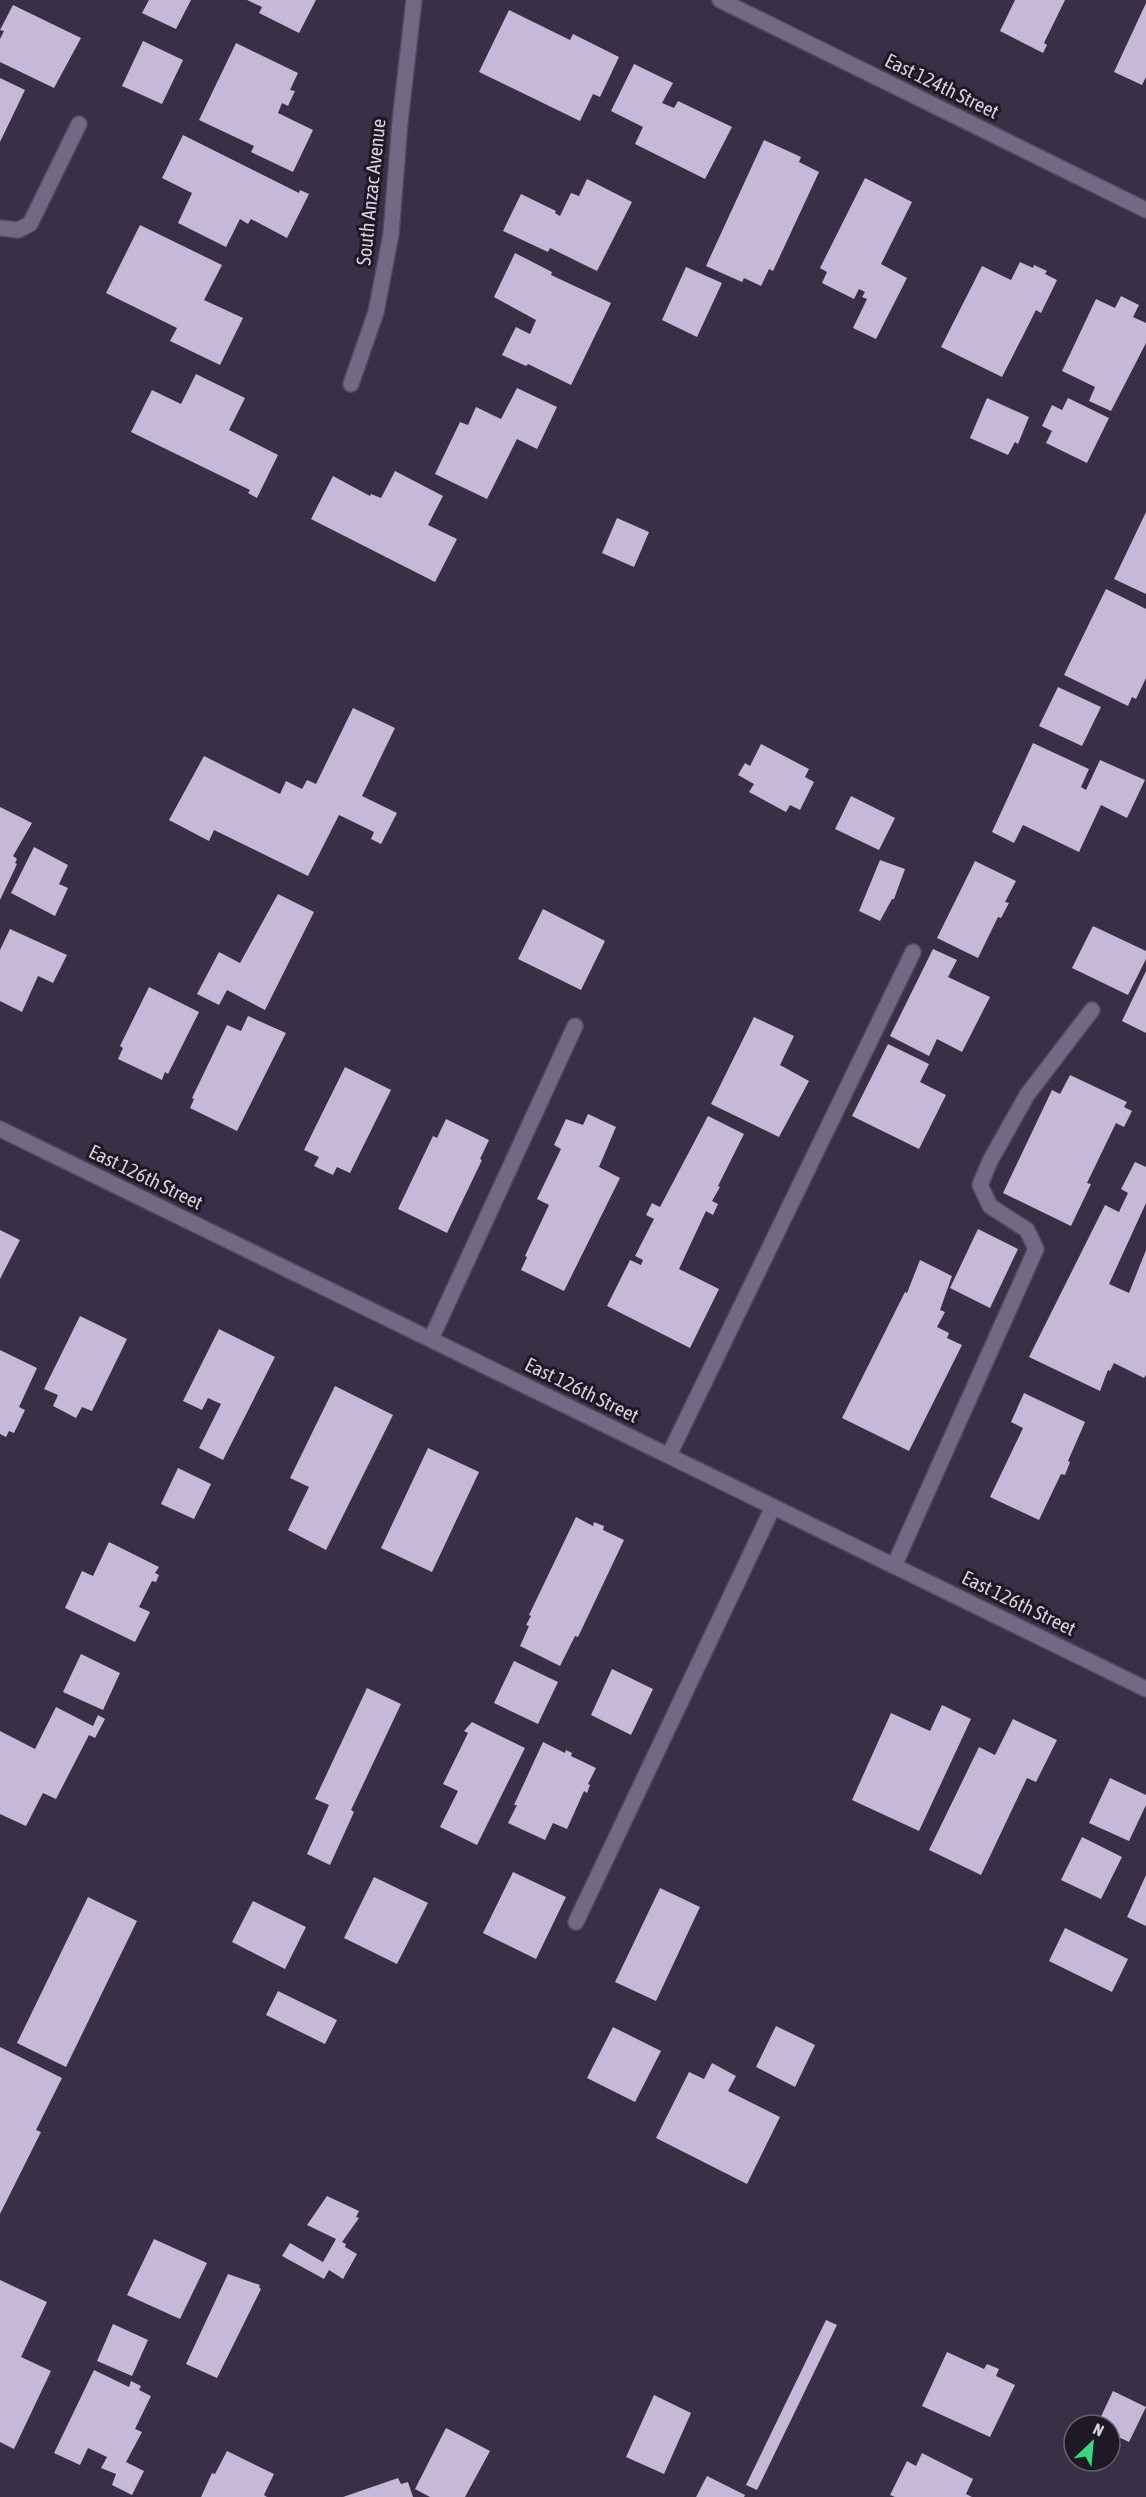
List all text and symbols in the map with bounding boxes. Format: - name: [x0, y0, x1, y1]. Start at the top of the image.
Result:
- street label: East 124th Street: [882, 48, 1003, 123]
- street label: South Anzac Avenue: [351, 118, 390, 266]
- street label: East 126th Street: [86, 1139, 207, 1214]
- street label: East 126th Street: [522, 1352, 643, 1427]
- street label: East 126th Street: [959, 1565, 1080, 1640]
- north arrow: [1062, 2413, 1122, 2473]
- text: N: [1090, 2419, 1107, 2440]

